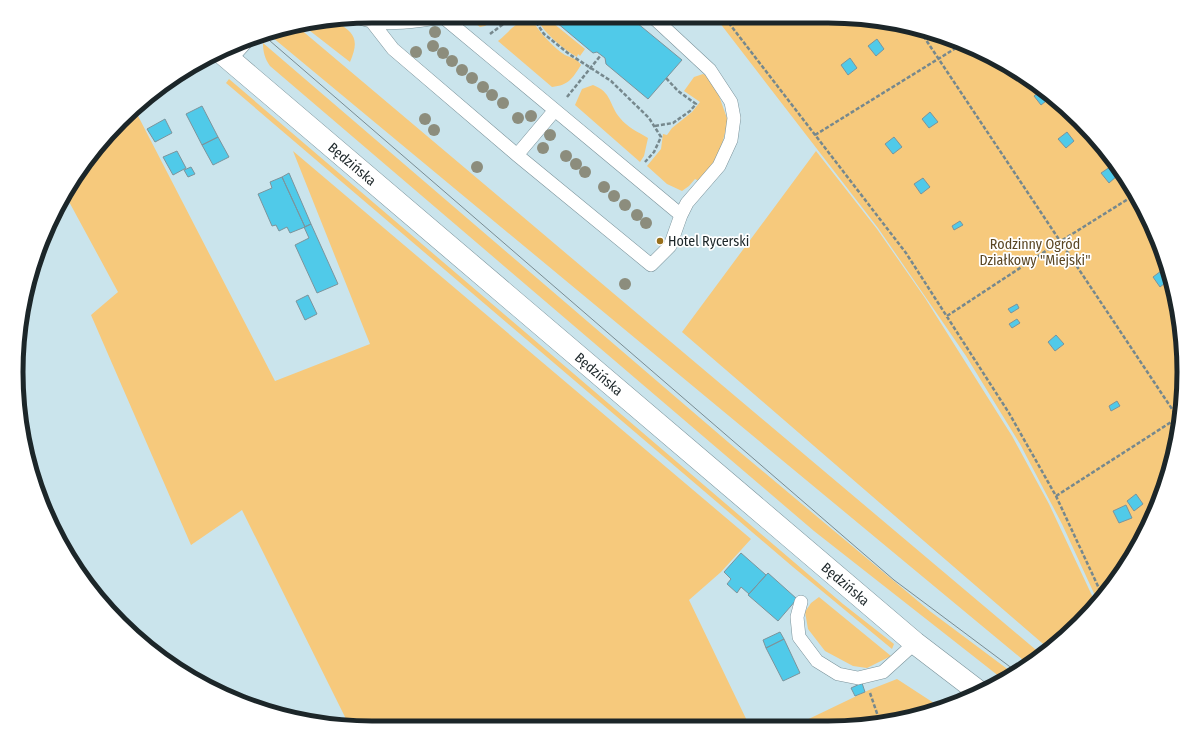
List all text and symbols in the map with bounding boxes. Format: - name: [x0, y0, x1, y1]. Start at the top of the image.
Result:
- street label: Będzińska: [324, 139, 379, 190]
- place label: Hotel Rycerski: [668, 233, 749, 250]
- marker: Hotel Rycerski: [655, 236, 665, 246]
- park label: Rodzinny Ogród Działkowy "Miejski": [980, 236, 1090, 269]
- street label: Będzińska: [571, 349, 626, 400]
- street label: Będzińska: [818, 559, 873, 610]

